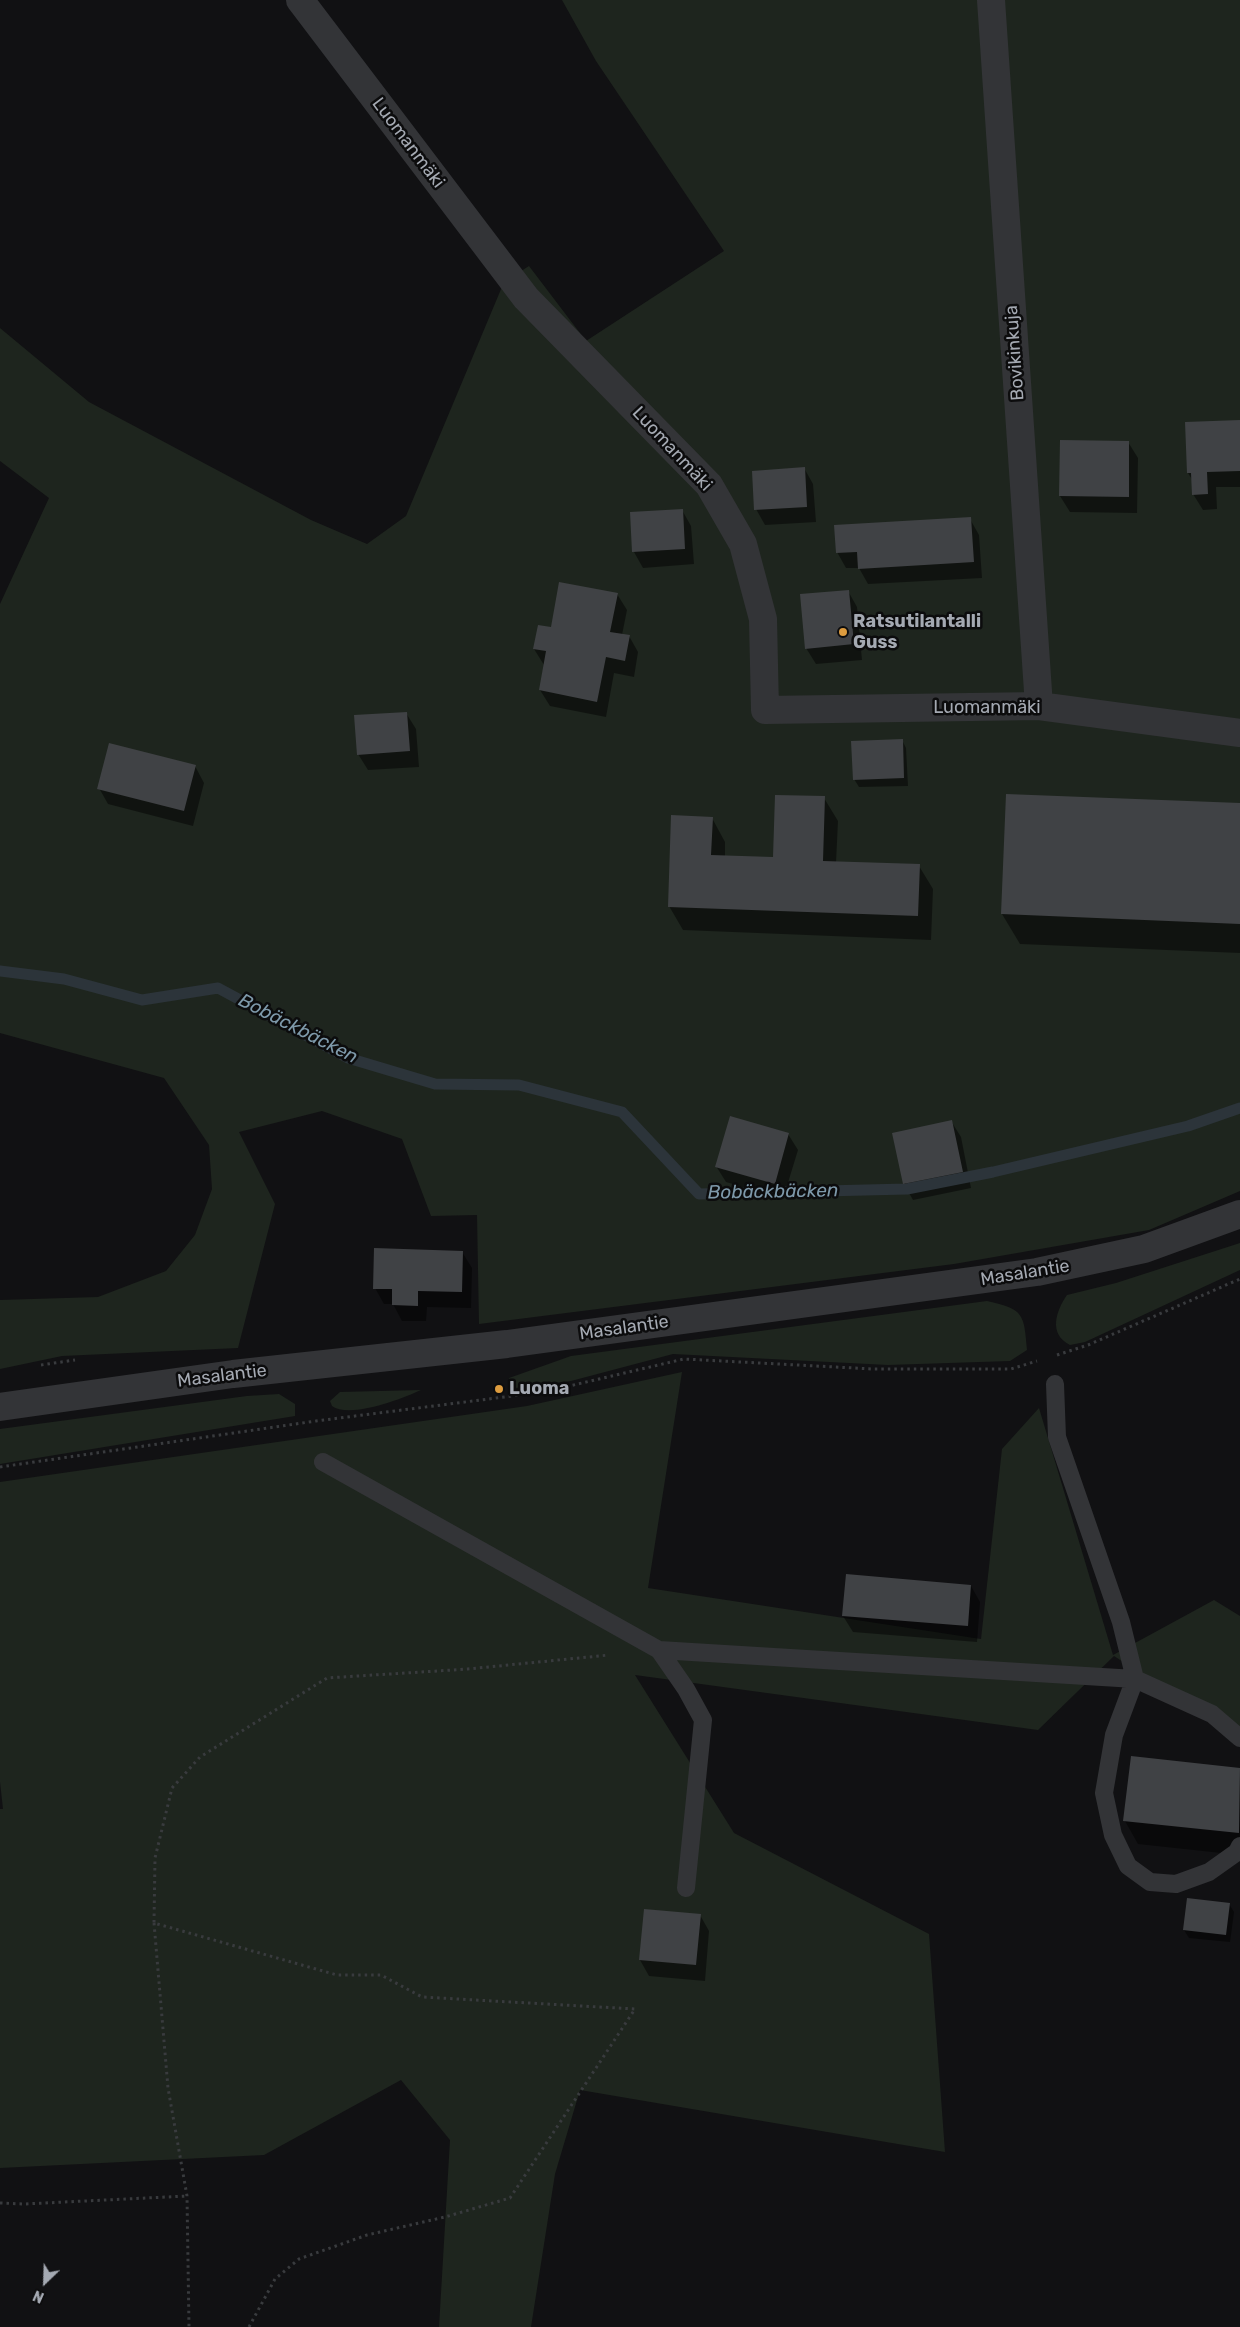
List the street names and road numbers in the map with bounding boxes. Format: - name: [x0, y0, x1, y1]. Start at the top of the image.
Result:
- street label: Luomanmäki: [367, 94, 449, 192]
- street label: Bovikinkuja: [1001, 305, 1029, 401]
- street label: Luomanmäki: [627, 402, 717, 496]
- street label: Luomanmäki: [933, 697, 1041, 719]
- street label: Masalantie: [979, 1255, 1071, 1291]
- street label: Masalantie: [578, 1311, 670, 1345]
- street label: Masalantie: [176, 1360, 268, 1392]

